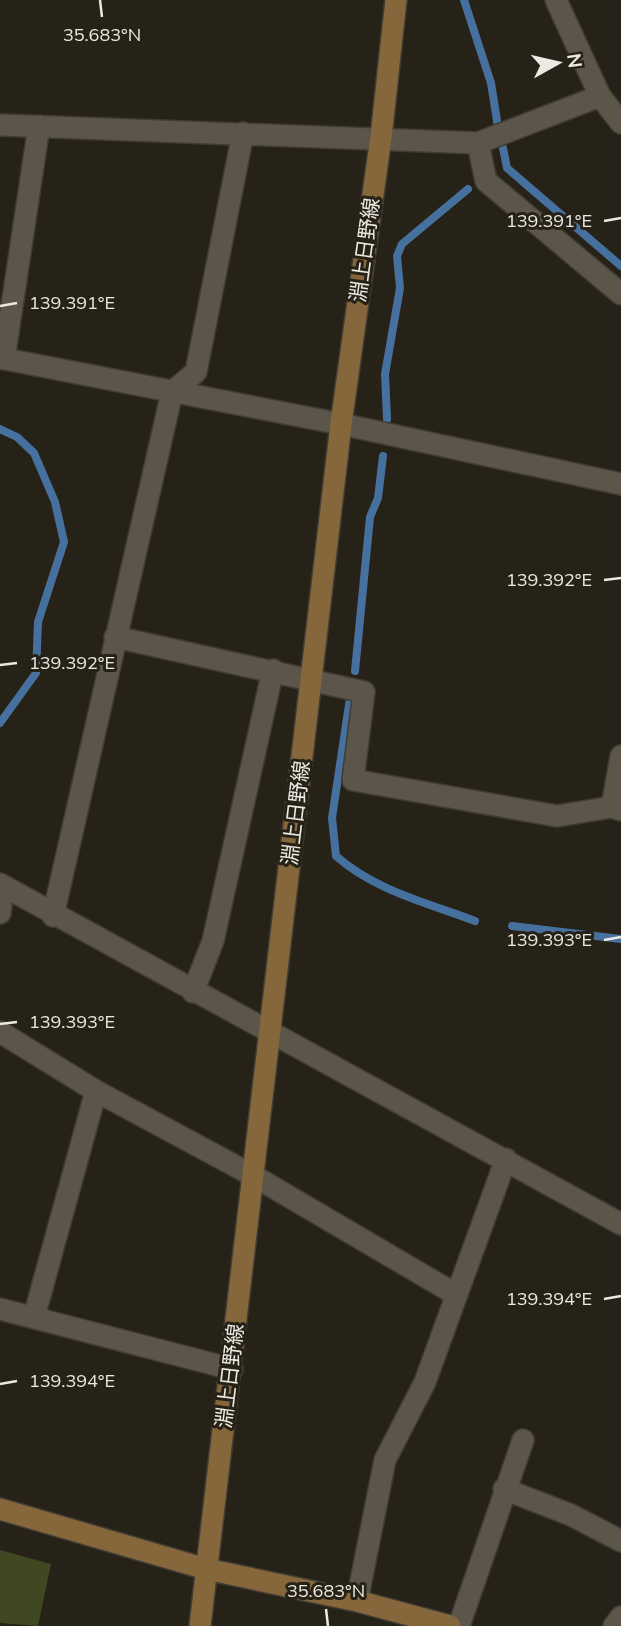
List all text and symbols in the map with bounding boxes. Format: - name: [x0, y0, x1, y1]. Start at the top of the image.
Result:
- text: 35.683°N: [63, 23, 141, 46]
- north arrow: [523, 28, 593, 98]
- text: N: [562, 52, 588, 69]
- street label: 淵上日野線: [344, 196, 384, 304]
- text: 139.391°E: [506, 209, 592, 232]
- text: 139.391°E: [29, 291, 115, 314]
- text: 139.392°E: [506, 568, 592, 591]
- text: 139.392°E: [29, 651, 115, 674]
- street label: 淵上日野線: [276, 759, 314, 867]
- text: 139.393°E: [506, 928, 592, 951]
- text: 139.393°E: [29, 1010, 115, 1033]
- text: 139.394°E: [506, 1287, 592, 1310]
- street label: 淵上日野線: [210, 1322, 248, 1430]
- text: 139.394°E: [29, 1369, 115, 1392]
- text: 35.683°N: [287, 1579, 365, 1602]

